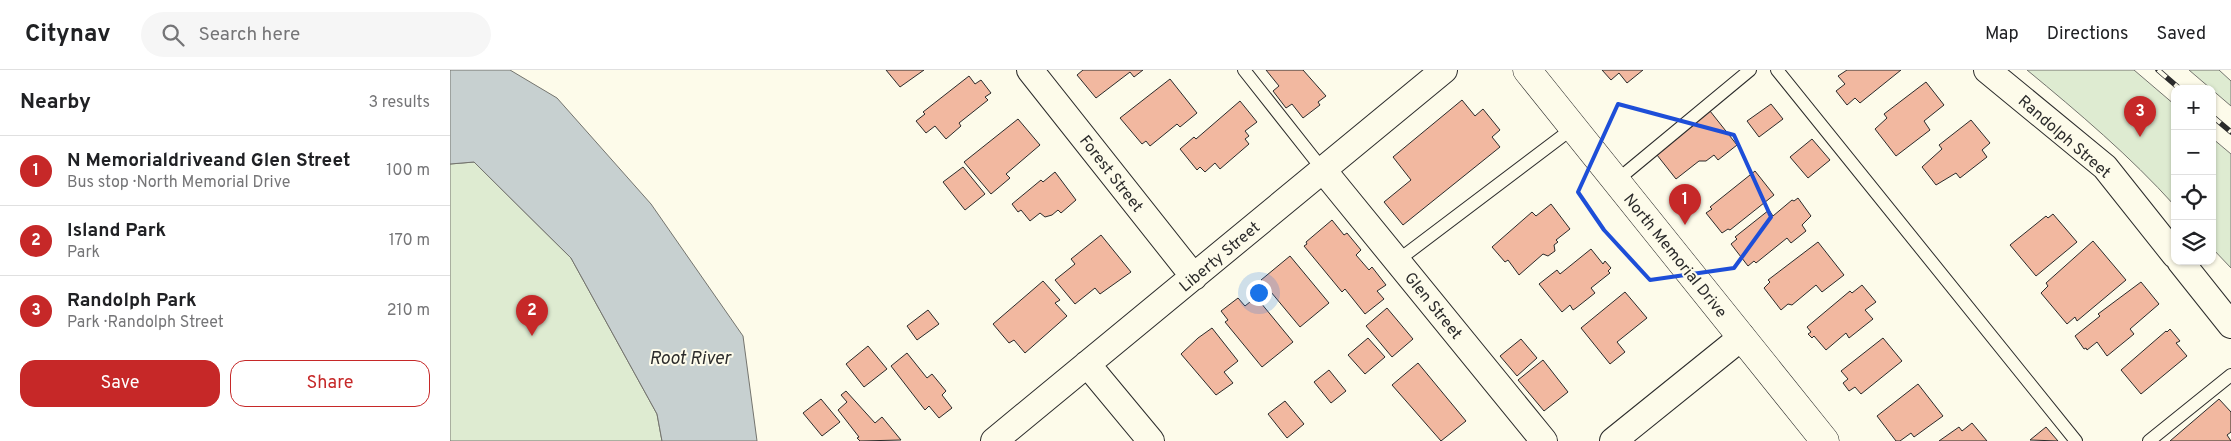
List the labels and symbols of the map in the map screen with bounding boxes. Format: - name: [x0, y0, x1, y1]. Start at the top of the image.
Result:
- street label: Randolph Street: [2013, 92, 2114, 183]
- pin: 3: [2124, 96, 2156, 137]
- street label: Forest Street: [1074, 132, 1147, 217]
- pin: 1: [1669, 184, 1701, 225]
- street label: North Memorial Drive: [1618, 190, 1731, 322]
- street label: Liberty Street: [1176, 218, 1265, 297]
- street label: Glen Street: [1399, 269, 1466, 344]
- your location: [1246, 280, 1272, 306]
- pin: 2: [516, 295, 548, 336]
- water label: Root River: [649, 348, 733, 371]

